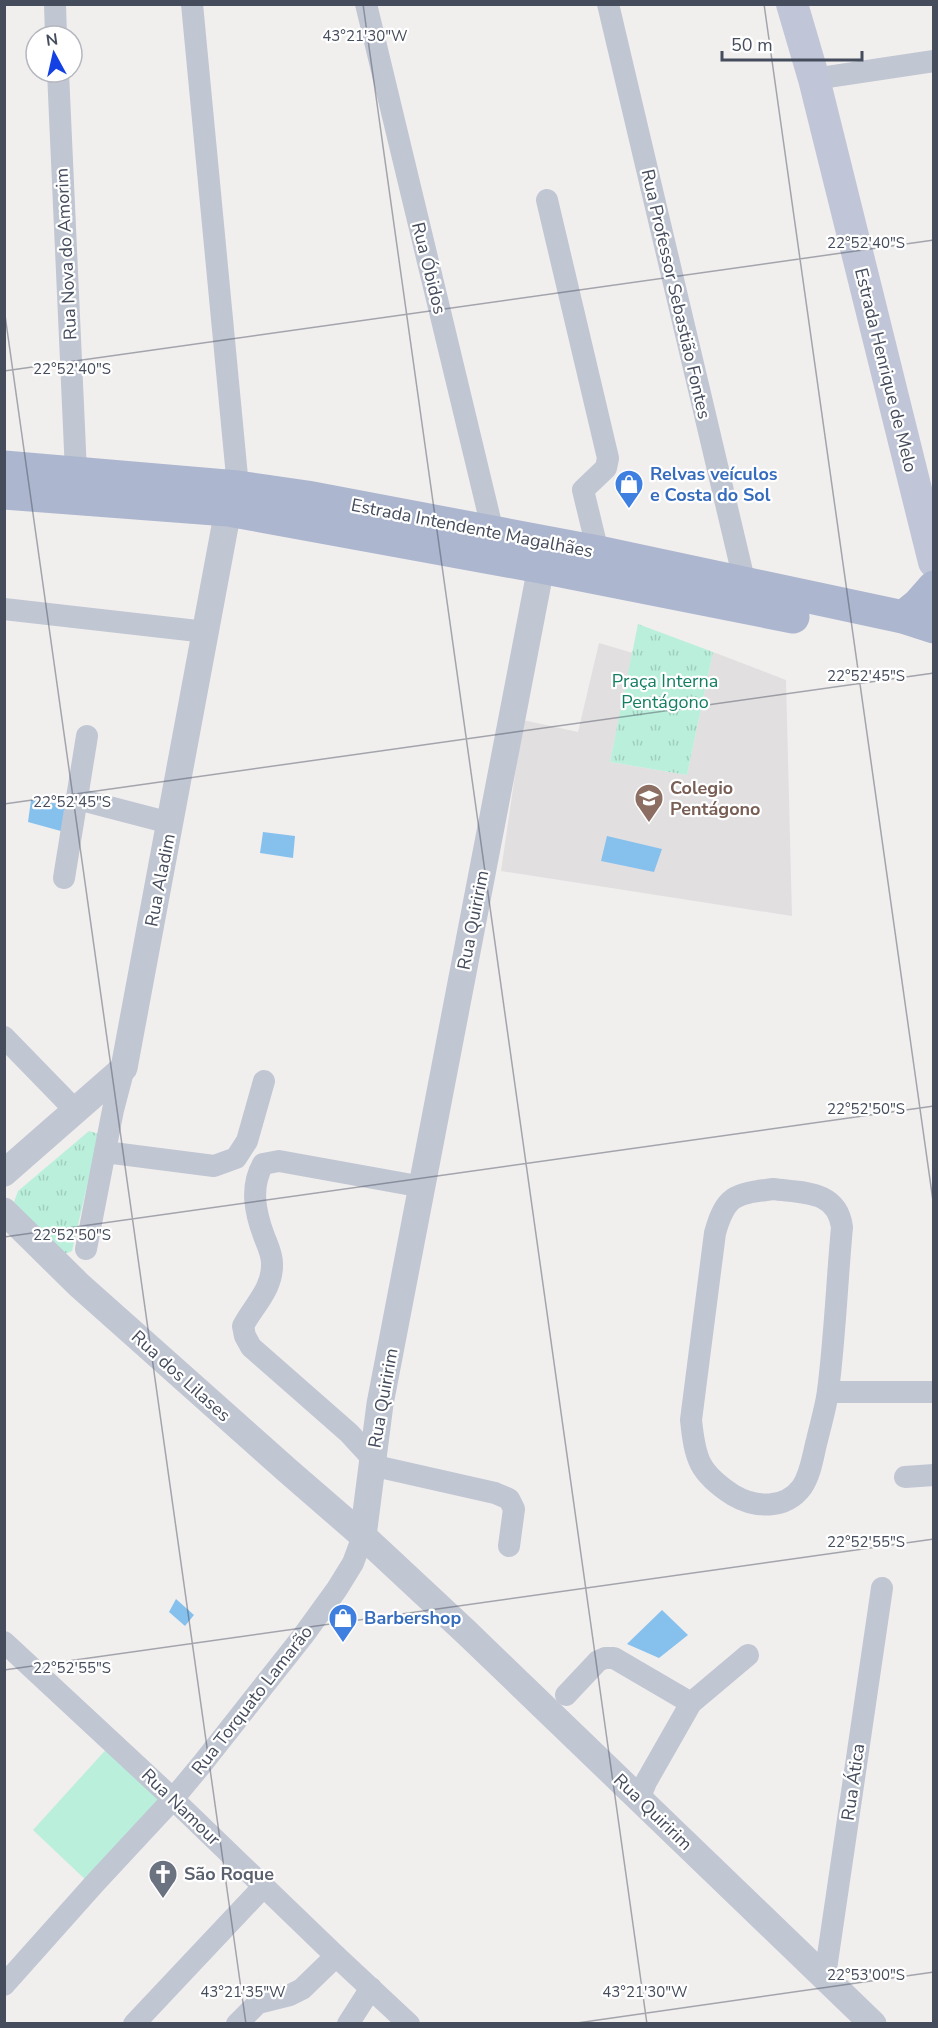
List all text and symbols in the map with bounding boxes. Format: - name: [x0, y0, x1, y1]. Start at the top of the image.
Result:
- north arrow: [24, 24, 84, 84]
- scale bar: [722, 24, 862, 62]
- text: 43°21'30"W: [322, 26, 408, 46]
- text: N: [45, 28, 60, 52]
- text: 50 m: [731, 33, 773, 57]
- street label: Rua Nova do Amorim: [50, 167, 82, 341]
- street label: Rua Professor Sebastião Fontes: [636, 167, 716, 421]
- street label: Rua Óbidos: [406, 220, 452, 316]
- text: 22°52'40"S: [827, 233, 905, 253]
- street label: Estrada Henrique de Melo: [849, 265, 923, 475]
- text: 22°52'40"S: [33, 359, 111, 379]
- place label: Relvas veículos e Costa do Sol: [650, 462, 778, 507]
- shop icon: Relvas veículos e Costa do Sol: [613, 468, 645, 510]
- street label: Estrada Intendente Magalhães: [349, 493, 595, 563]
- text: 22°52'45"S: [827, 666, 905, 686]
- park label: Praça Interna Pentágono: [612, 669, 718, 714]
- place label: Colegio Pentágono: [670, 776, 760, 821]
- school or university icon: Colegio Pentágono: [633, 782, 665, 824]
- text: 22°52'45"S: [33, 792, 111, 812]
- street label: Rua Aladim: [139, 831, 181, 929]
- street label: Rua Quiririm: [452, 868, 494, 972]
- text: 22°52'50"S: [827, 1099, 905, 1119]
- text: 22°52'50"S: [33, 1225, 111, 1245]
- street label: Rua dos Lilases: [126, 1325, 236, 1427]
- street label: Rua Quiririm: [362, 1346, 404, 1450]
- text: 22°52'55"S: [827, 1532, 905, 1552]
- shop icon: Barbershop: [327, 1602, 359, 1644]
- place label: Barbershop: [364, 1606, 461, 1630]
- street label: Rua Torquato Lamarão: [186, 1620, 318, 1780]
- text: 22°52'55"S: [33, 1658, 111, 1678]
- street label: Rua Ática: [836, 1742, 870, 1822]
- street label: Rua Namour: [136, 1763, 226, 1851]
- street label: Rua Quiririm: [608, 1768, 698, 1856]
- church icon: São Roque: [147, 1858, 179, 1900]
- place label: São Roque: [184, 1862, 274, 1886]
- text: 22°53'00"S: [827, 1965, 905, 1985]
- text: 43°21'35"W: [200, 1982, 286, 2002]
- text: 43°21'30"W: [602, 1982, 688, 2002]

